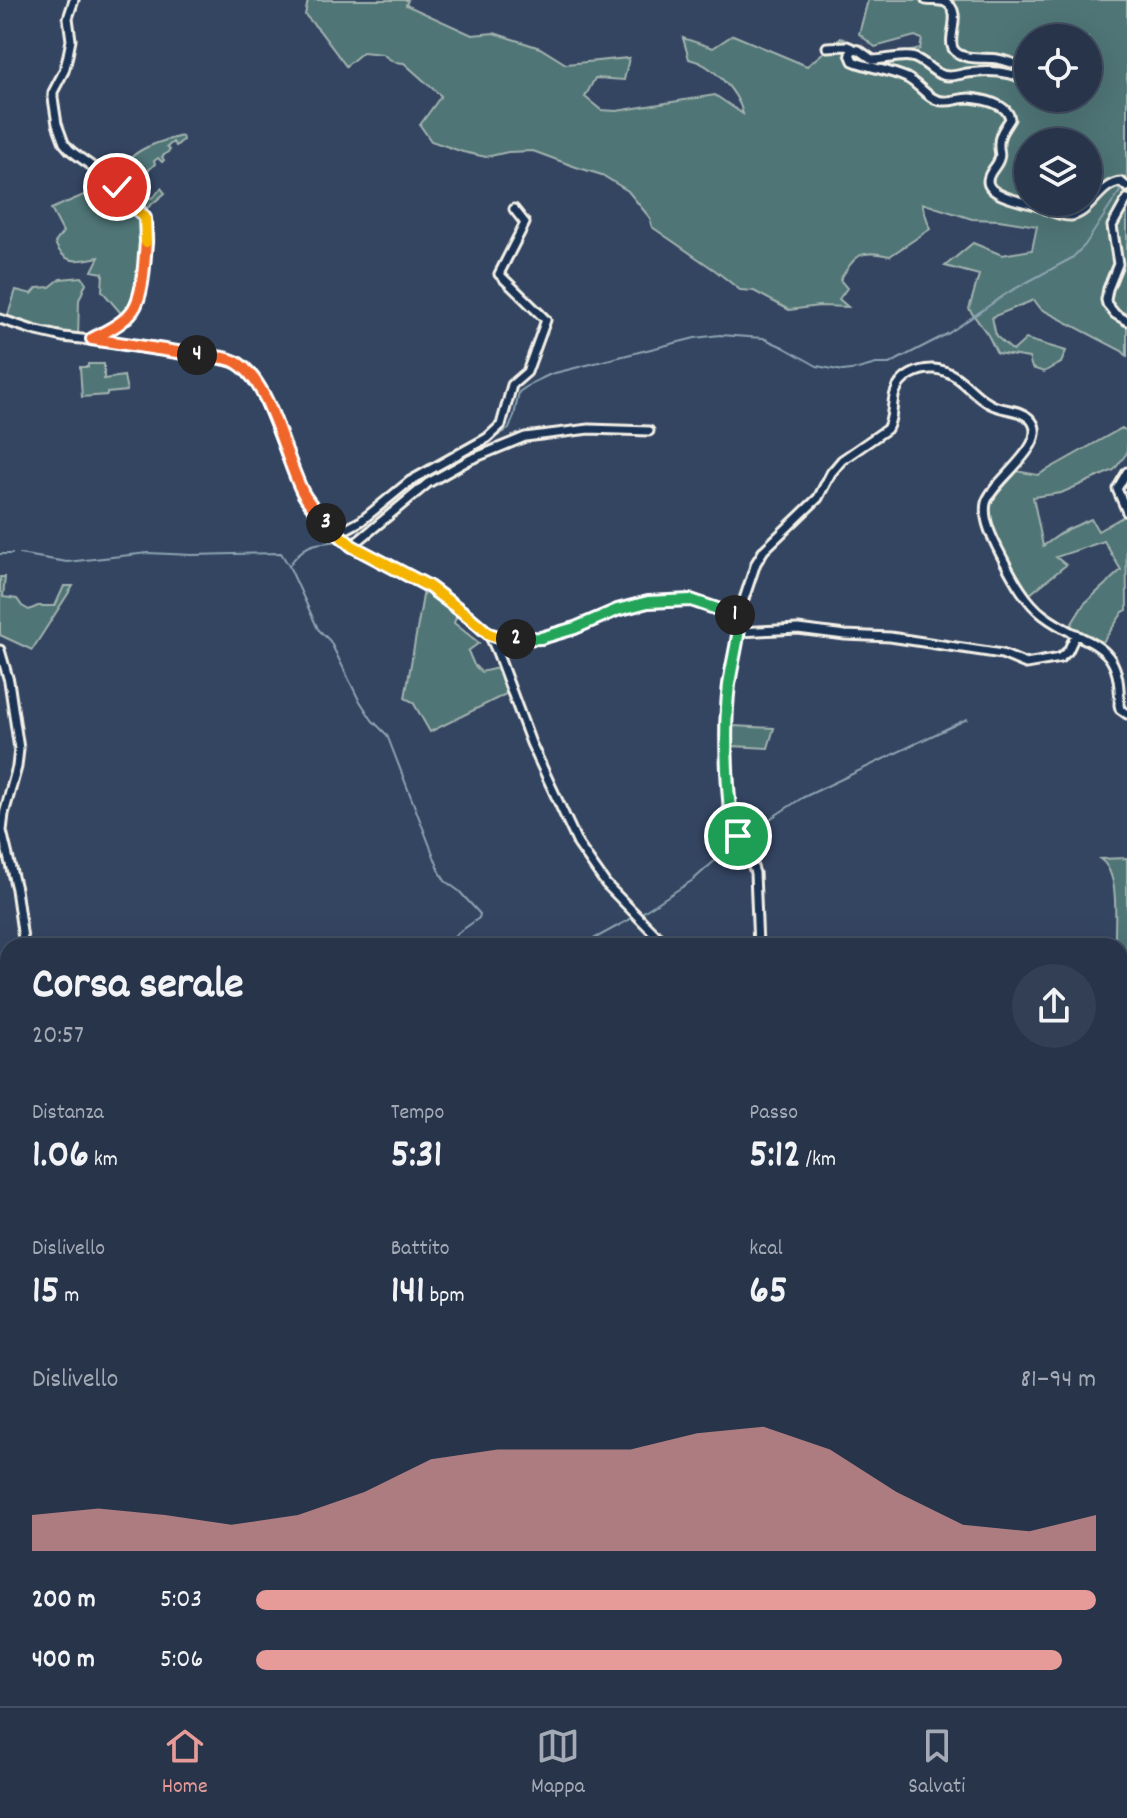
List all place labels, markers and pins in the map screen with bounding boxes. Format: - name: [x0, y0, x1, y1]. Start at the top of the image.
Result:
- pin: [83, 153, 151, 221]
- pin: 4: [177, 335, 217, 375]
- pin: 3: [306, 503, 346, 543]
- pin: 1: [715, 595, 755, 635]
- pin: 2: [496, 619, 536, 659]
- pin: [704, 802, 772, 870]

